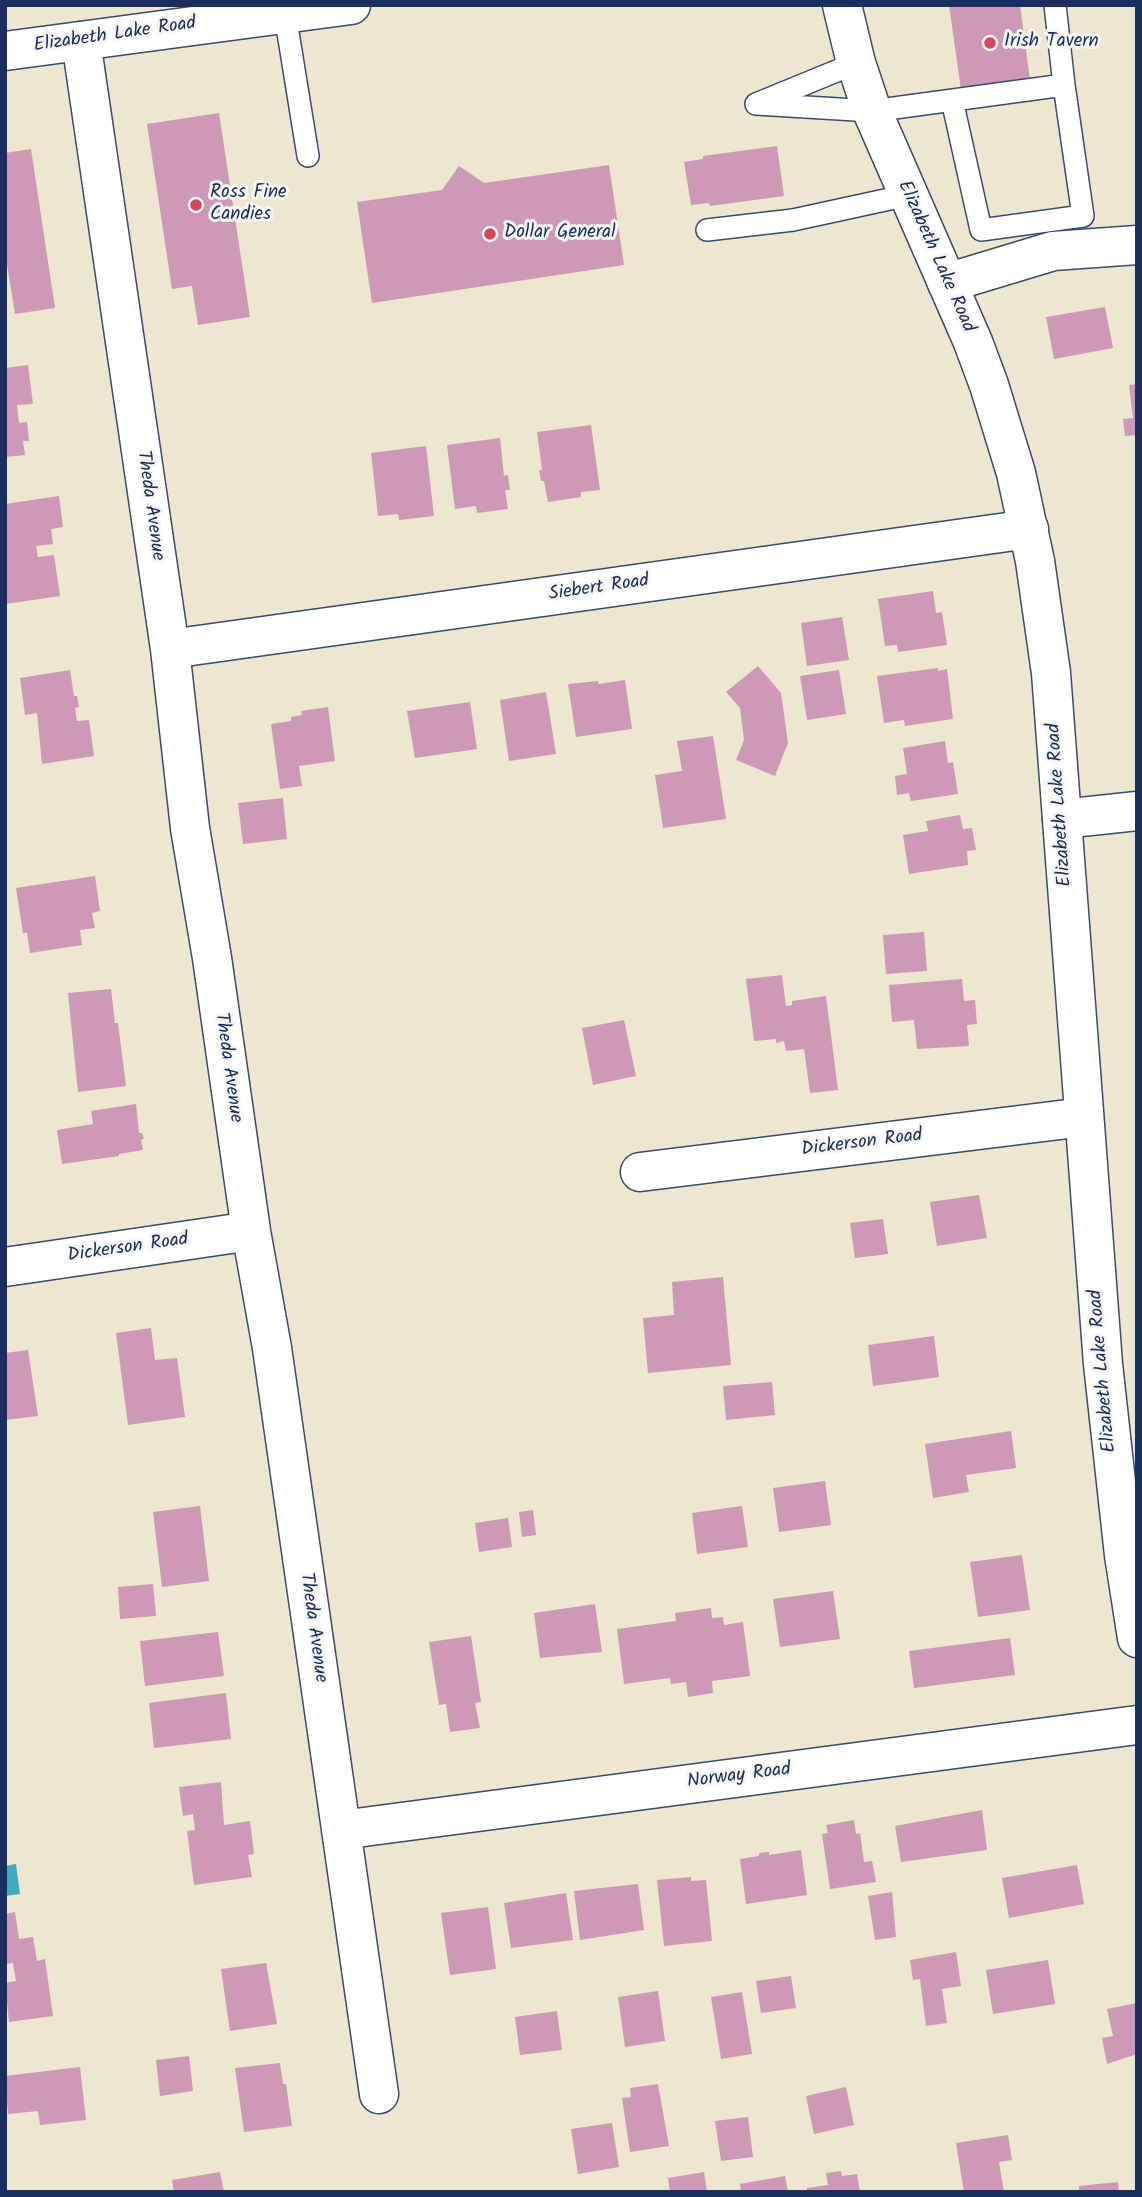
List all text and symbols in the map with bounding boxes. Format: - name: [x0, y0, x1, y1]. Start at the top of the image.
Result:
- street label: Elizabeth Lake Road: [32, 13, 198, 59]
- place label: Irish Tavern: [1004, 32, 1099, 54]
- marker: Irish Tavern: [982, 35, 998, 51]
- street label: Elizabeth Lake Road: [891, 178, 979, 336]
- place label: Ross Fine Candies: [210, 183, 287, 227]
- marker: Ross Fine Candies: [188, 197, 204, 213]
- place label: Dollar General: [504, 223, 616, 245]
- marker: Dollar General: [482, 226, 498, 242]
- street label: Theda Avenue: [130, 450, 168, 562]
- street label: Siebert Road: [547, 571, 651, 607]
- street label: Elizabeth Lake Road: [1044, 723, 1078, 887]
- street label: Theda Avenue: [208, 1012, 246, 1124]
- street label: Dickerson Road: [800, 1125, 924, 1163]
- street label: Dickerson Road: [66, 1229, 190, 1269]
- street label: Elizabeth Lake Road: [1086, 1288, 1122, 1454]
- street label: Theda Avenue: [293, 1572, 331, 1684]
- street label: Norway Road: [686, 1759, 792, 1795]

